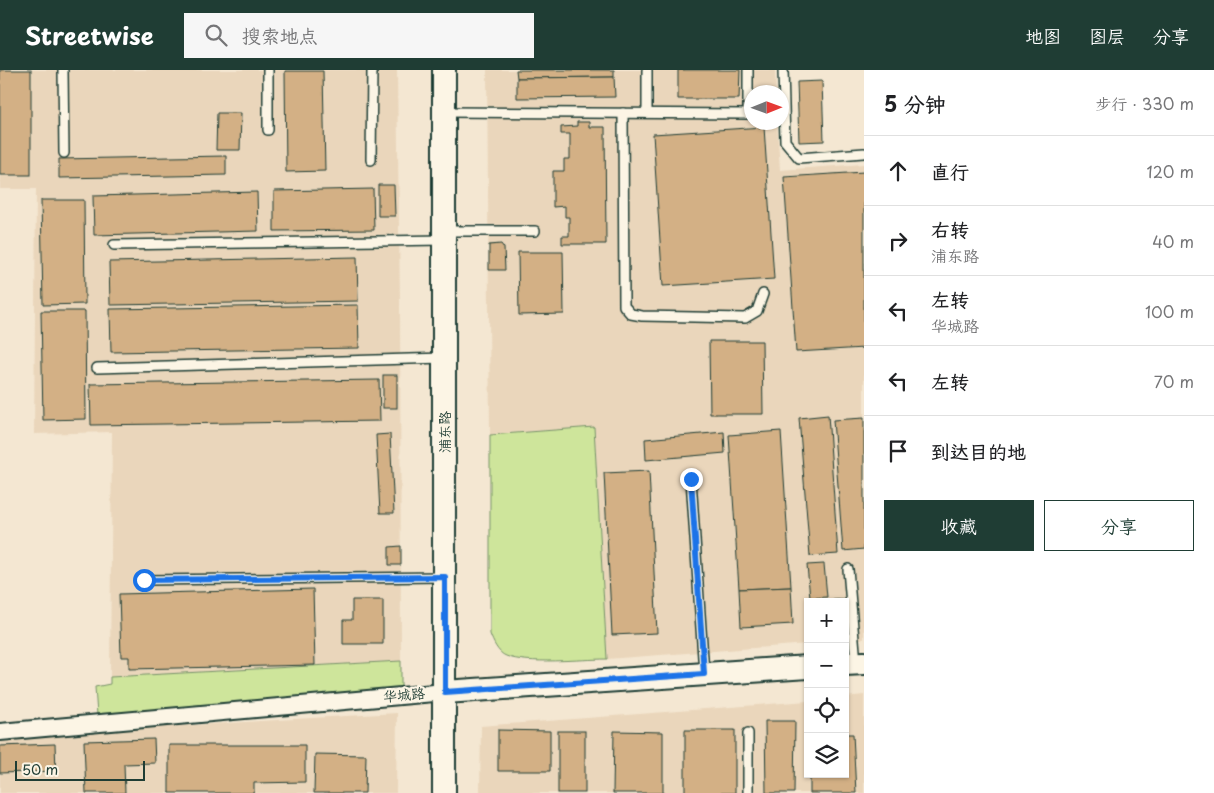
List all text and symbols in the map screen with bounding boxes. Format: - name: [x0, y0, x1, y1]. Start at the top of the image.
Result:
- search box: [184, 13, 534, 58]
- text: Streetwise: [25, 17, 154, 53]
- icon: search: [202, 21, 230, 49]
- text: 搜索地点: [242, 21, 318, 49]
- text: 地图: [1025, 22, 1061, 49]
- text: 图层: [1089, 22, 1125, 49]
- text: 分享: [1153, 22, 1189, 49]
- north arrow: [744, 85, 789, 130]
- text: 5 分钟: [884, 87, 946, 119]
- text: 步行 · 330 m: [1095, 91, 1194, 115]
- icon: ahead: [884, 157, 912, 185]
- text: 直行: [931, 157, 969, 185]
- text: 120 m: [1147, 159, 1194, 183]
- text: 右转: [931, 215, 969, 243]
- icon: right: [884, 227, 912, 255]
- text: 40 m: [1152, 229, 1194, 253]
- text: 浦东路: [931, 243, 979, 267]
- text: 左转: [931, 285, 969, 313]
- icon: left: [884, 297, 912, 325]
- text: 100 m: [1145, 299, 1194, 323]
- text: 华城路: [931, 313, 979, 337]
- icon: left: [884, 367, 912, 395]
- text: 左转: [931, 367, 969, 395]
- text: 70 m: [1154, 369, 1194, 393]
- street label: 浦东路: [434, 411, 455, 453]
- icon: arrive: [884, 437, 912, 465]
- text: 到达目的地: [931, 437, 1026, 465]
- route end: [680, 468, 703, 491]
- button: 收藏: [884, 500, 1034, 551]
- button: 分享: [1044, 500, 1194, 551]
- route start: [133, 569, 156, 592]
- map controls: [804, 598, 849, 778]
- button: +: [804, 598, 849, 643]
- button: −: [804, 643, 849, 688]
- street label: 华城路: [382, 682, 426, 707]
- button: locate: [804, 688, 849, 733]
- button: layers: [804, 733, 849, 778]
- scale bar: [15, 758, 145, 781]
- text: 50 m: [22, 759, 58, 780]

